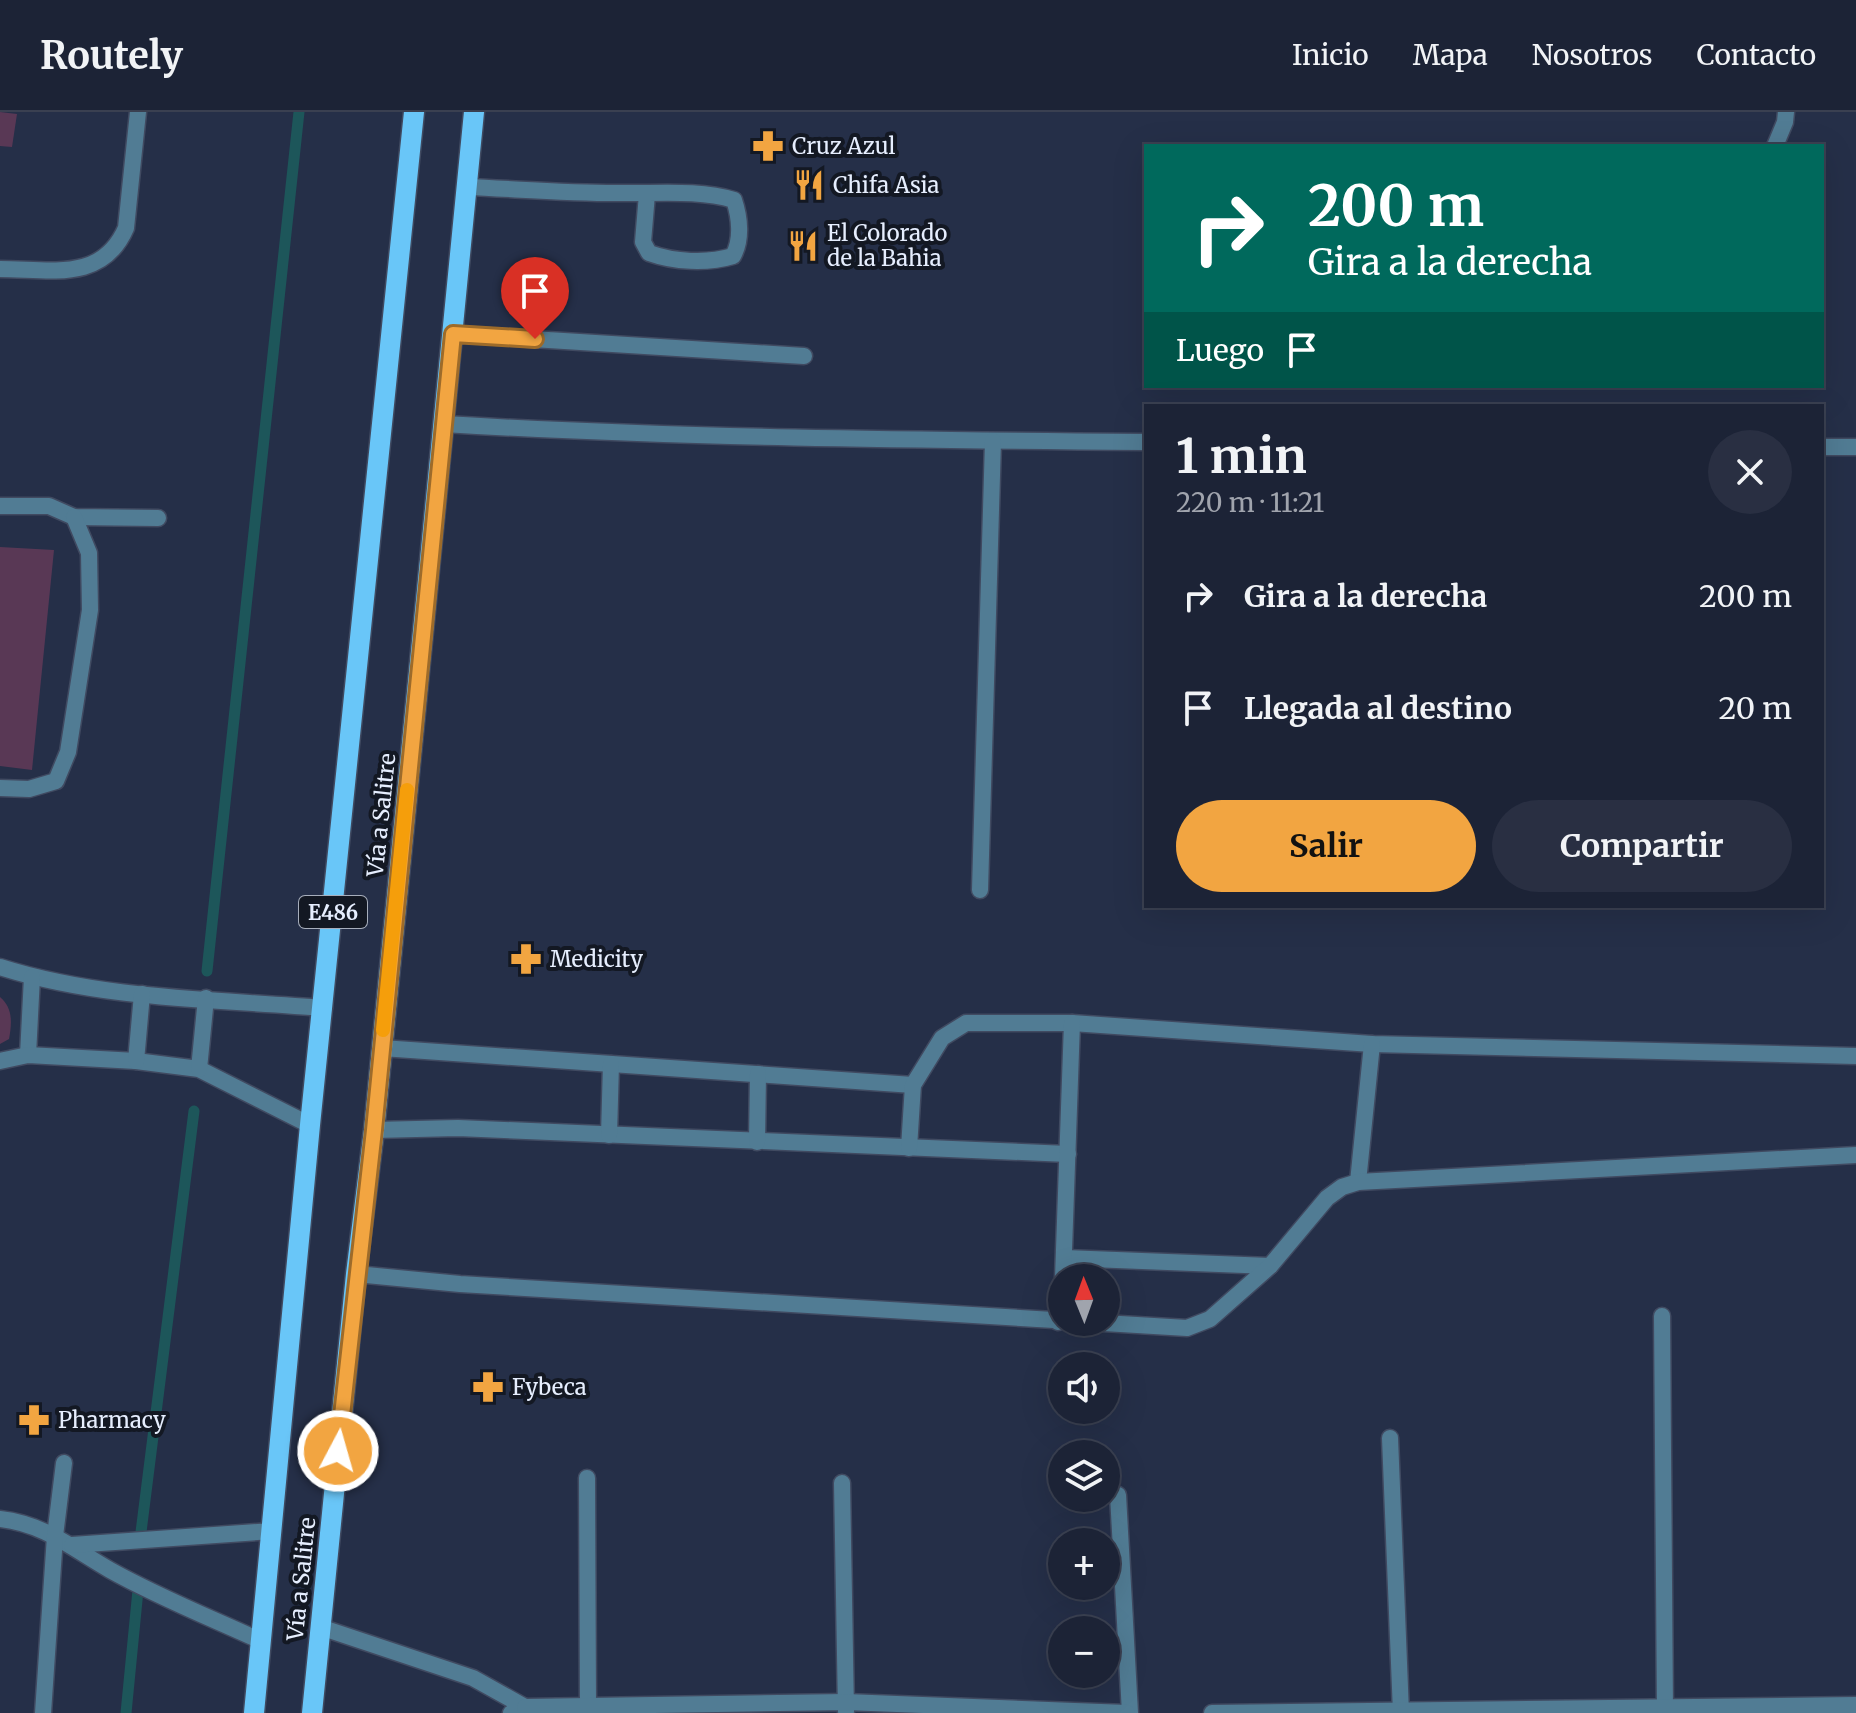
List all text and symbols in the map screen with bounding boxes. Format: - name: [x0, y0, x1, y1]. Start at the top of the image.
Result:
- text: Routely: [40, 32, 183, 79]
- text: Inicio: [1292, 37, 1369, 73]
- text: Mapa: [1413, 37, 1488, 73]
- text: Nosotros: [1532, 37, 1653, 73]
- text: Contacto: [1697, 37, 1816, 73]
- pharmacy icon: Cruz Azul: [751, 129, 785, 163]
- place label: Cruz Azul: [792, 132, 896, 160]
- restaurant icon: Chifa Asia: [792, 168, 826, 202]
- place label: Chifa Asia: [833, 171, 940, 199]
- text: 200 m: [1308, 171, 1484, 241]
- icon: right: [1176, 176, 1280, 280]
- place label: El Colorado de la Bahia: [827, 219, 947, 272]
- restaurant icon: El Colorado de la Bahia: [786, 229, 820, 263]
- text: Gira a la derecha: [1308, 240, 1592, 285]
- pin: [501, 257, 569, 339]
- icon: arrive: [513, 269, 557, 313]
- icon: arrive: [1280, 328, 1324, 372]
- text: Luego: [1176, 331, 1264, 369]
- text: 1 min: [1176, 426, 1307, 486]
- button: close: [1708, 430, 1792, 514]
- text: 220 m · 11:21: [1176, 486, 1324, 519]
- icon: right: [1176, 574, 1220, 618]
- text: Gira a la derecha: [1244, 577, 1487, 615]
- text: 200 m: [1699, 577, 1792, 615]
- icon: arrive: [1176, 686, 1220, 730]
- text: Llegada al destino: [1244, 689, 1512, 727]
- text: 20 m: [1719, 689, 1792, 727]
- street label: Vía a Salitre: [360, 752, 401, 879]
- button: Salir: [1176, 800, 1476, 892]
- button: Compartir: [1492, 800, 1792, 892]
- road number: E486: [299, 896, 367, 928]
- pharmacy icon: Medicity: [509, 942, 543, 976]
- place label: Medicity: [550, 945, 643, 973]
- north arrow: [1048, 1264, 1120, 1336]
- map controls: [1048, 1264, 1120, 1688]
- button: sound: [1048, 1352, 1120, 1424]
- pharmacy icon: Fybeca: [471, 1370, 505, 1404]
- place label: Fybeca: [512, 1373, 587, 1401]
- pharmacy icon: Pharmacy: [17, 1403, 51, 1437]
- place label: Pharmacy: [58, 1406, 166, 1434]
- position arrow: [296, 1409, 380, 1493]
- button: layers: [1048, 1440, 1120, 1512]
- street label: Vía a Salitre: [280, 1516, 321, 1643]
- button: +: [1048, 1528, 1120, 1600]
- button: −: [1048, 1616, 1120, 1688]

